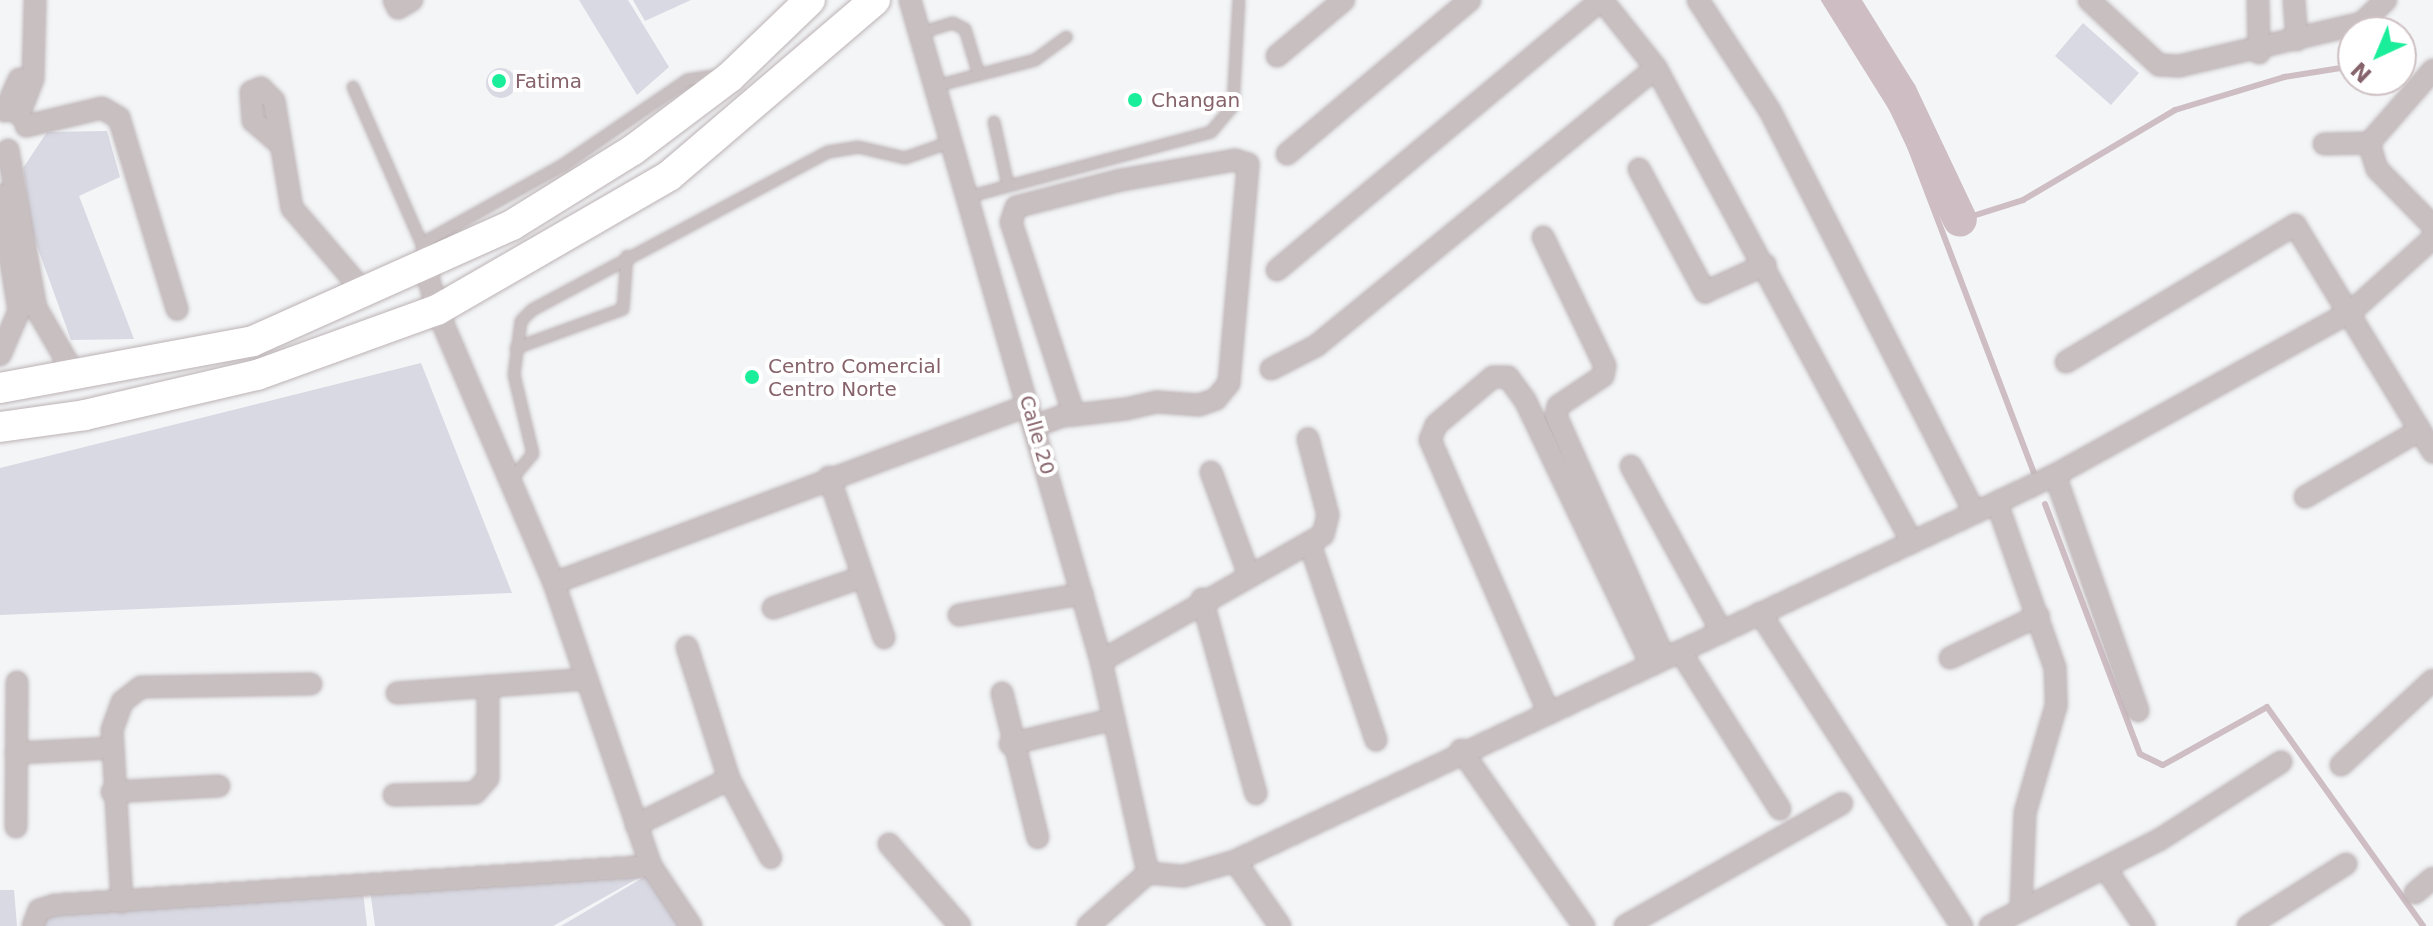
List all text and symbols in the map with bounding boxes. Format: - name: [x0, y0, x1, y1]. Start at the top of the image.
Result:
- north arrow: [2337, 16, 2417, 96]
- text: N: [2346, 57, 2377, 88]
- place label: Fatima: [515, 69, 582, 93]
- marker: Fatima: [490, 72, 508, 90]
- place label: Changan: [1151, 88, 1240, 112]
- marker: Changan: [1126, 91, 1144, 109]
- place label: Centro Comercial Centro Norte: [768, 354, 941, 401]
- marker: Centro Comercial Centro Norte: [743, 368, 761, 386]
- street label: Calle 20: [1014, 393, 1060, 477]

